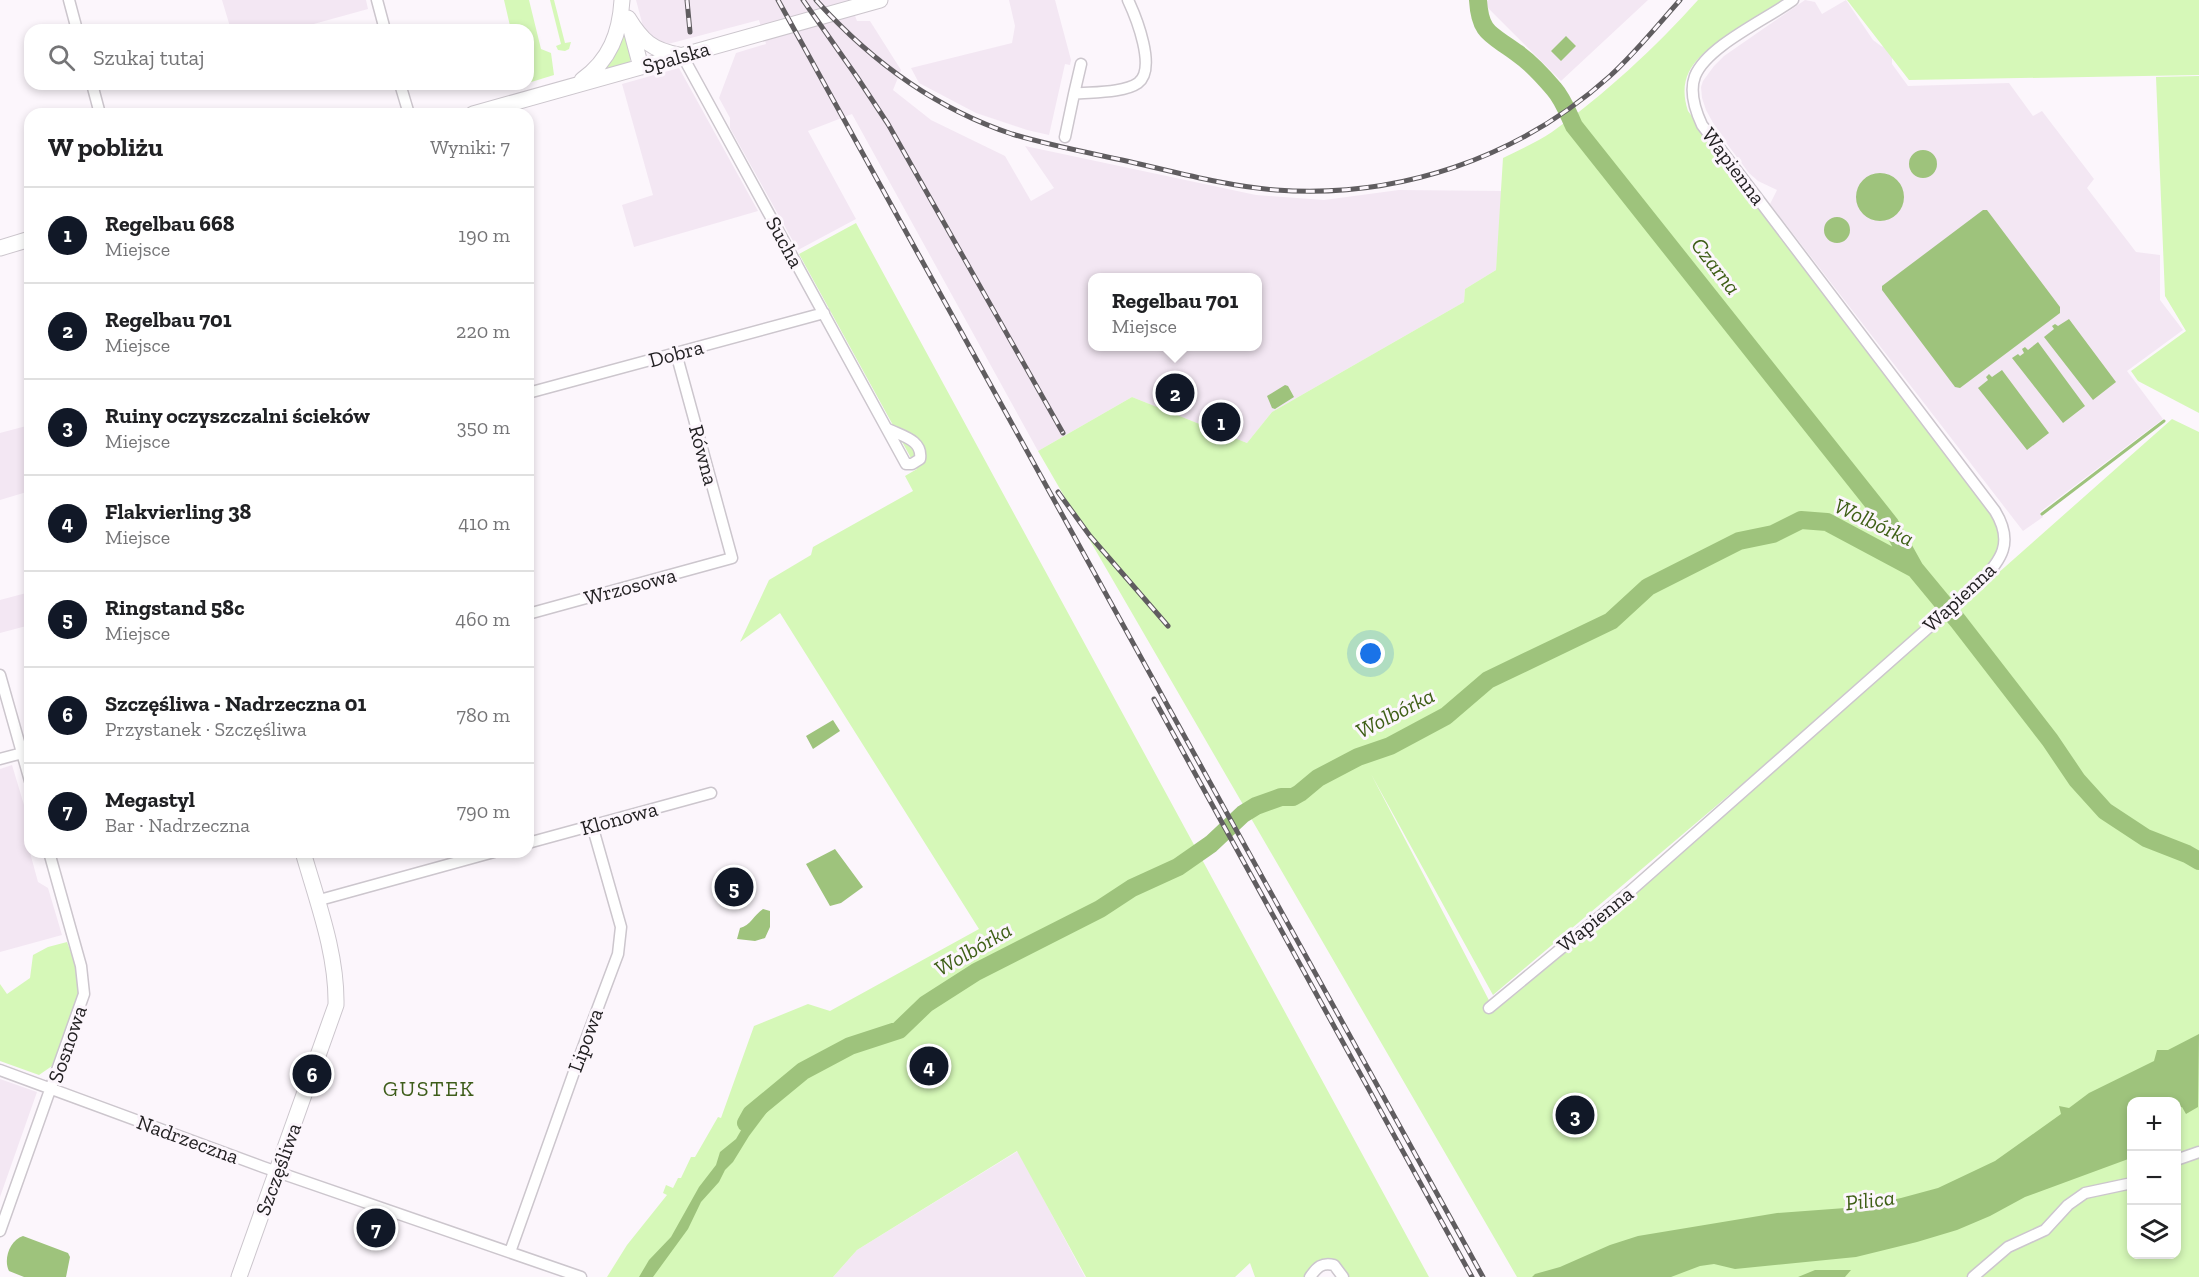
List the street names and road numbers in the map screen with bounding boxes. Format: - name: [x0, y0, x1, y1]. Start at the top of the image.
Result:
- street label: Spalska: [640, 36, 712, 78]
- street label: Wapienna: [1697, 122, 1771, 210]
- street label: Sucha: [761, 212, 809, 272]
- street label: Dobra: [646, 334, 706, 372]
- street label: Równa: [684, 422, 724, 488]
- street label: Wapienna: [1917, 557, 2001, 637]
- street label: Wrzosowa: [581, 562, 679, 610]
- street label: Klonowa: [578, 796, 660, 840]
- street label: Wapienna: [1552, 881, 1638, 957]
- street label: Sosnowa: [42, 1002, 92, 1086]
- street label: Lipowa: [562, 1005, 608, 1075]
- street label: Nadrzeczna: [134, 1109, 242, 1169]
- street label: Szczęśliwa: [250, 1119, 306, 1219]

